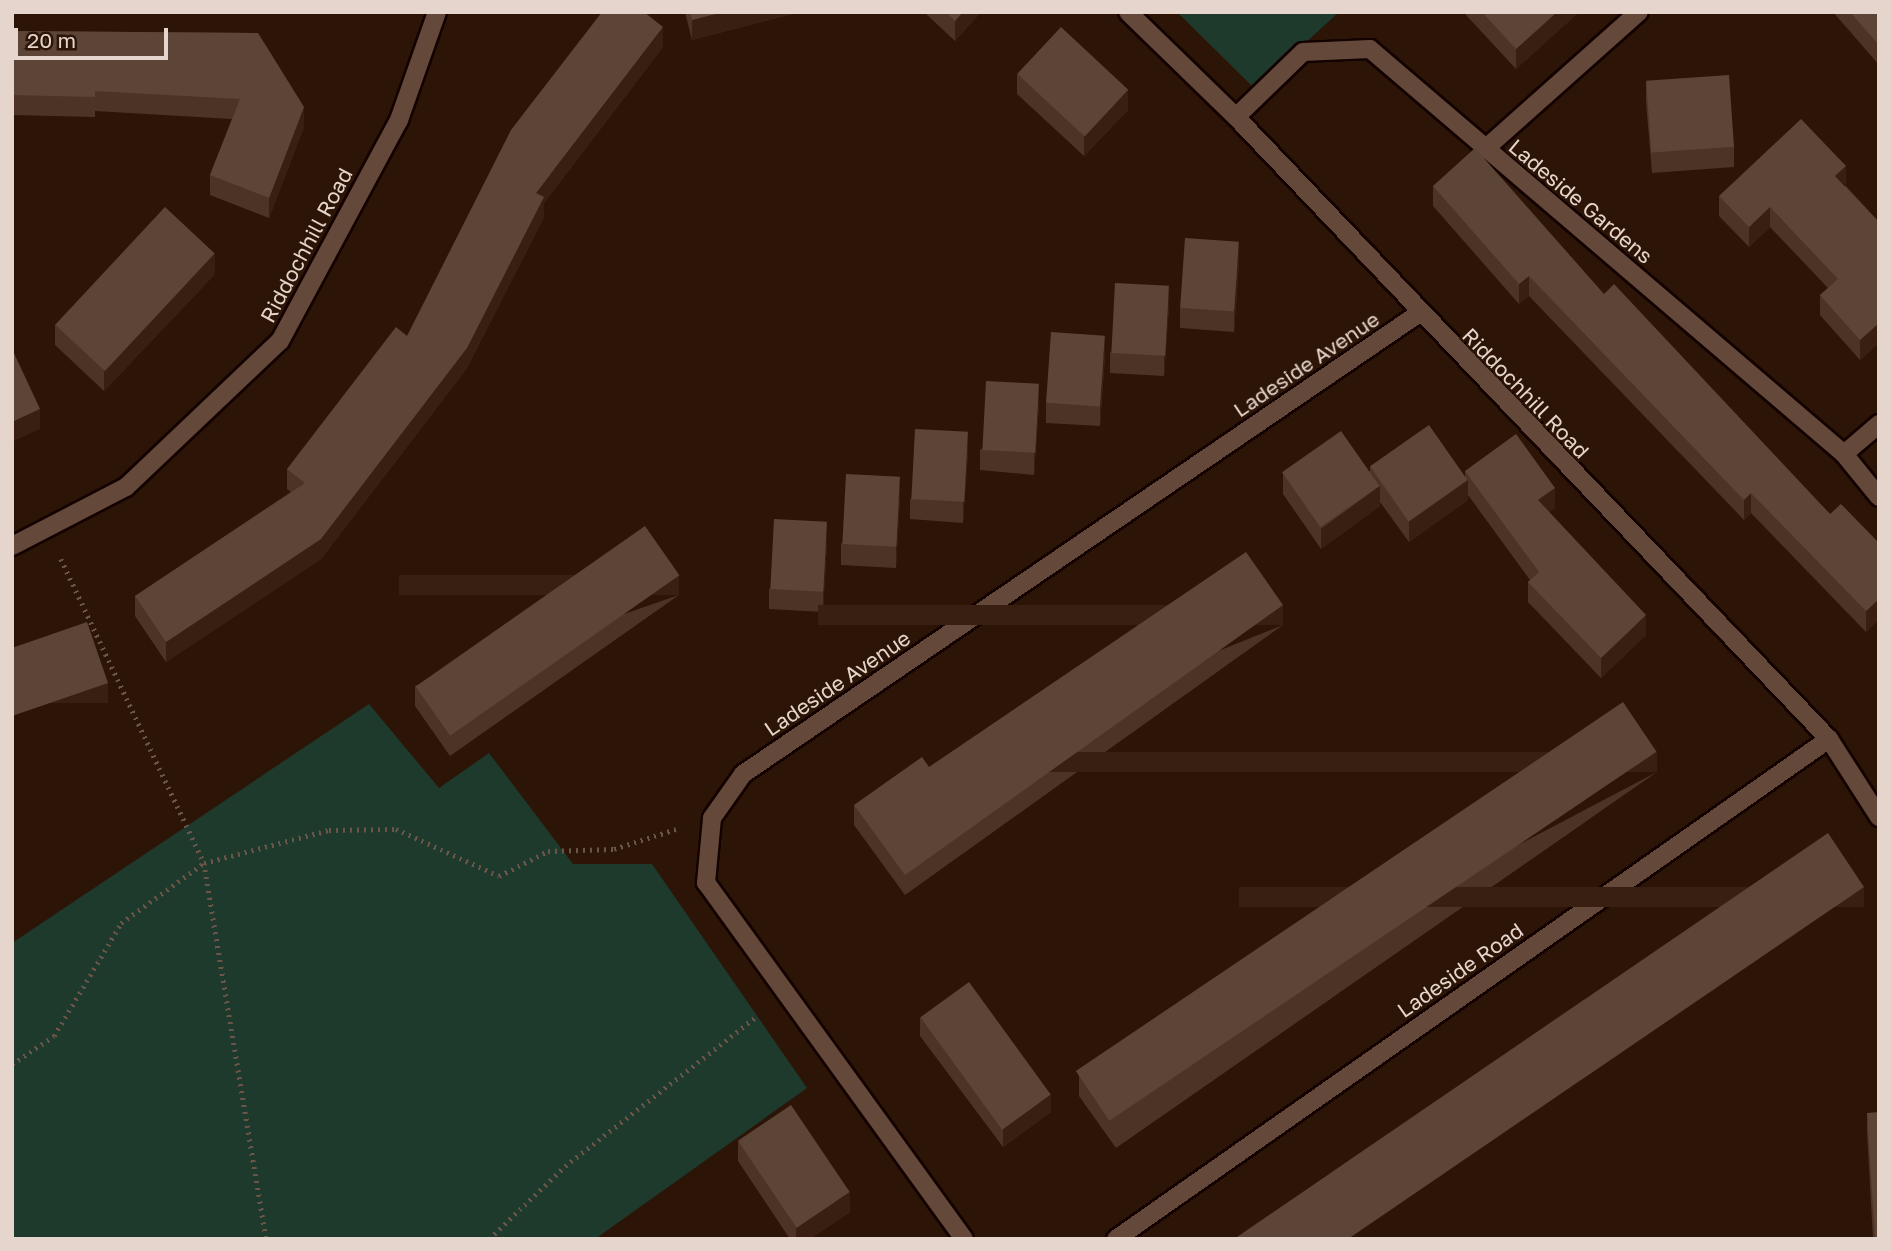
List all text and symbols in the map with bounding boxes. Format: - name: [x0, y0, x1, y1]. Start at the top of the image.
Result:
- scale bar: [18, 14, 172, 58]
- text: 20 m: [27, 27, 76, 53]
- street label: Ladeside Gardens: [1504, 133, 1658, 269]
- street label: Riddochhill Road: [255, 163, 357, 327]
- street label: Ladeside Avenue: [1228, 306, 1384, 422]
- street label: Riddochhill Road: [1457, 323, 1595, 463]
- street label: Ladeside Avenue: [759, 625, 915, 741]
- street label: Ladeside Road: [1392, 917, 1528, 1023]

